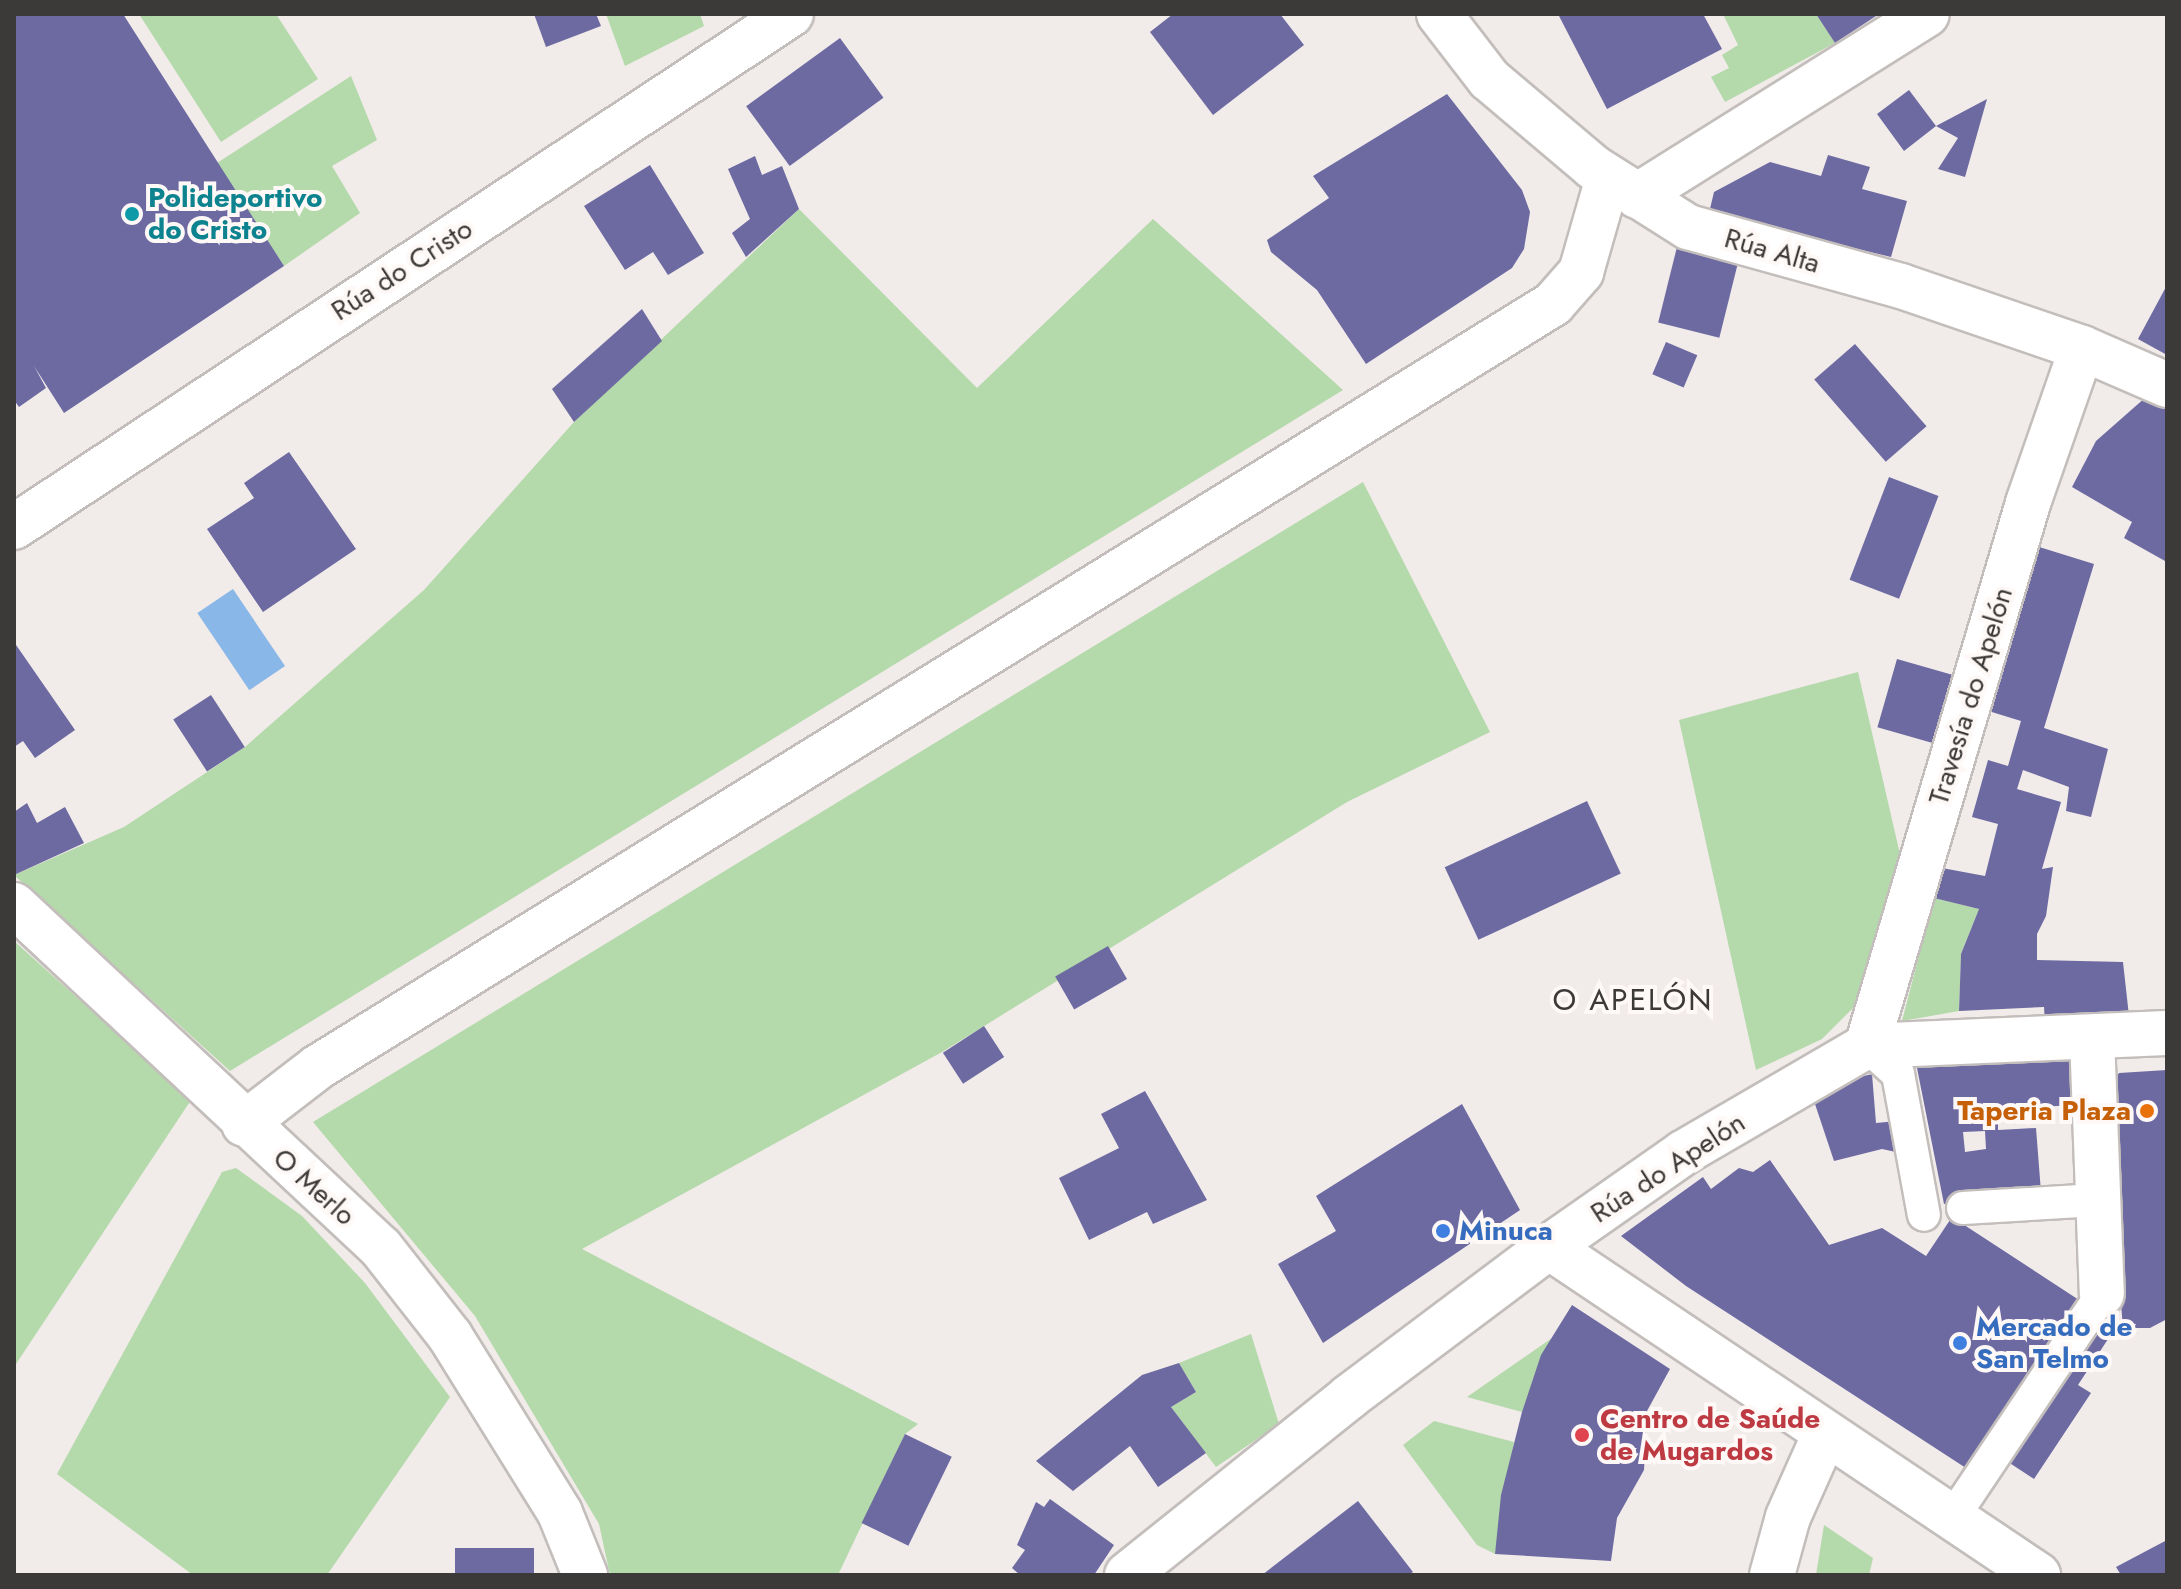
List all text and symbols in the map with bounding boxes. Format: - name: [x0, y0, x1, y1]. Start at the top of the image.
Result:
- place label: Polideportivo do Cristo: [148, 181, 323, 247]
- marker: Polideportivo do Cristo: [123, 205, 141, 223]
- street label: Rúa do Cristo: [325, 212, 479, 328]
- street label: Rúa Alta: [1721, 221, 1823, 281]
- street label: Travesía do Apelón: [1922, 583, 2020, 809]
- district label: O APELÓN: [1553, 982, 1713, 1018]
- place label: Taperia Plaza: [1957, 1094, 2131, 1128]
- marker: Taperia Plaza: [2138, 1102, 2156, 1120]
- street label: Rúa do Apelón: [1585, 1106, 1751, 1230]
- street label: O Merlo: [266, 1141, 362, 1233]
- place label: Minuca: [1459, 1214, 1553, 1248]
- marker: Minuca: [1434, 1222, 1452, 1240]
- place label: Mercado de San Telmo: [1976, 1310, 2133, 1376]
- marker: Mercado de San Telmo: [1951, 1334, 1969, 1352]
- place label: Centro de Saúde de Mugardos: [1600, 1402, 1820, 1468]
- marker: Centro de Saúde de Mugardos: [1571, 1424, 1593, 1446]

